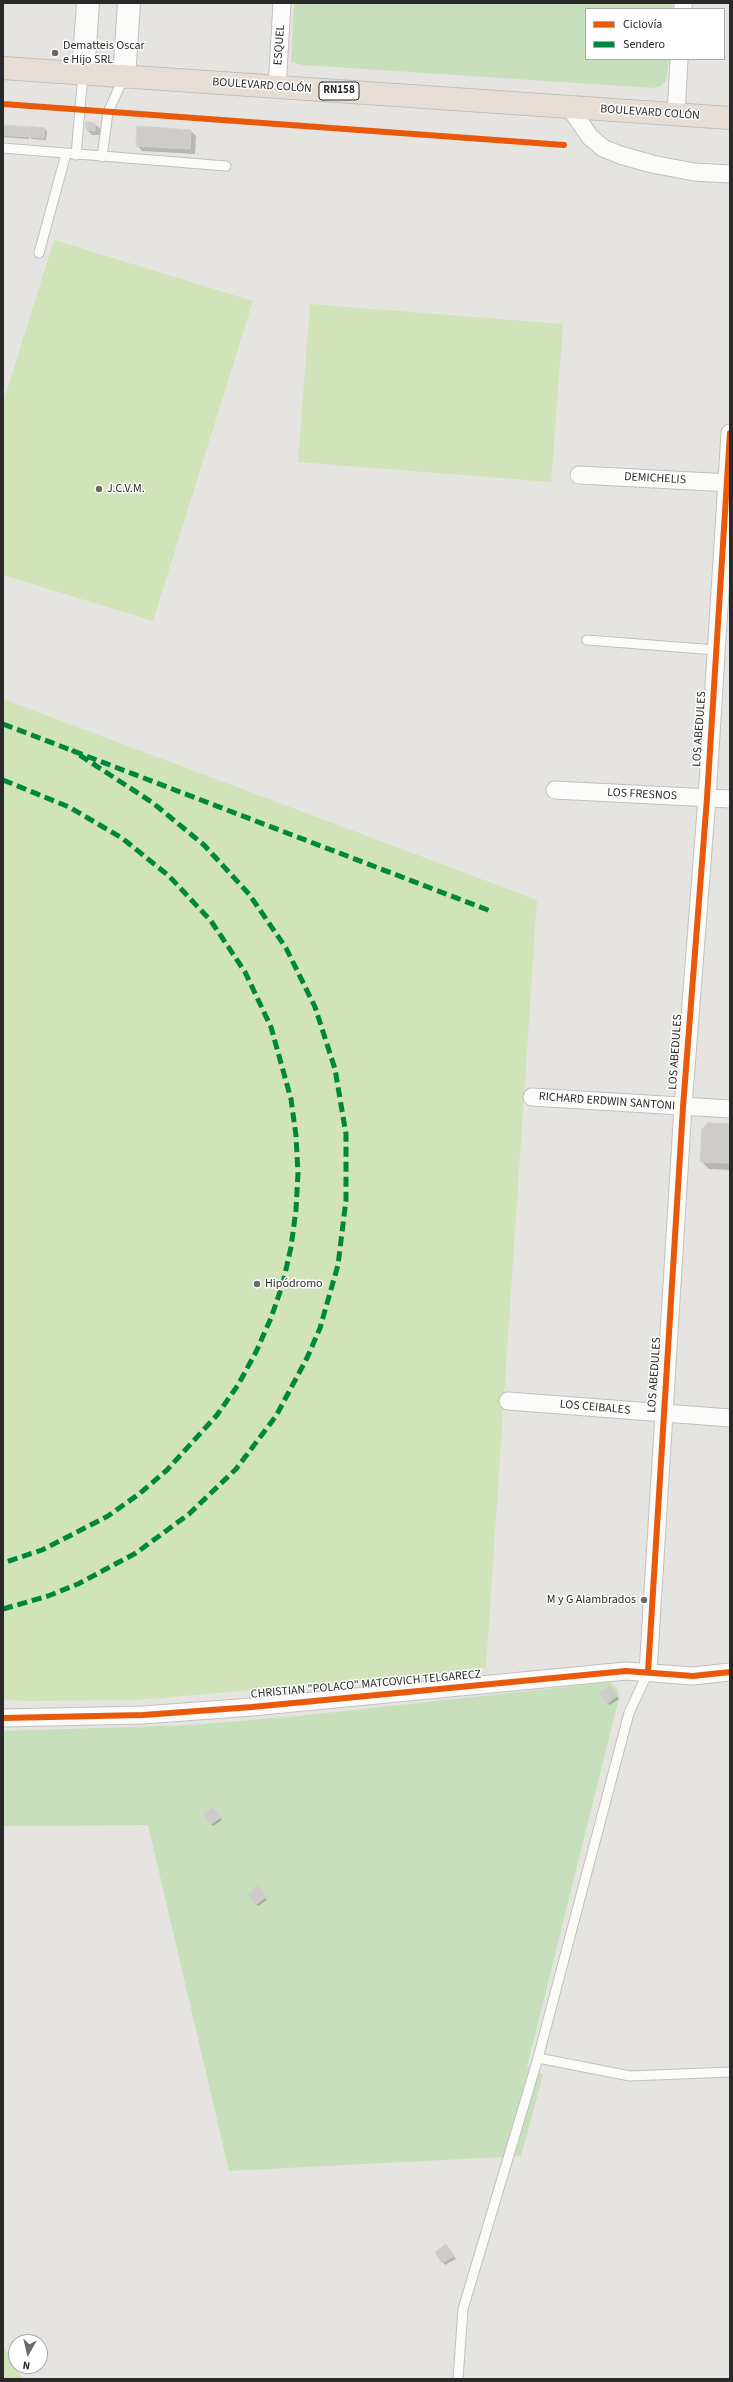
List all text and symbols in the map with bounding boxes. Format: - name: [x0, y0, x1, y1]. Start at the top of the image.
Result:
- legend: [585, 8, 725, 60]
- text: Ciclovía: [623, 16, 662, 33]
- street label: ESQUEL: [271, 24, 289, 66]
- text: Sendero: [623, 36, 665, 53]
- place label: Dematteis Oscar e Hijo SRL: [63, 39, 145, 67]
- marker: Dematteis Oscar e Hijo SRL: [50, 48, 60, 58]
- street label: BOULEVARD COLÓN: [212, 75, 312, 97]
- road number: RN158: [319, 82, 359, 100]
- street label: BOULEVARD COLÓN: [600, 102, 700, 124]
- street label: DEMICHELIS: [624, 470, 686, 488]
- place label: J.C.V.M.: [107, 482, 145, 496]
- marker: J.C.V.M.: [94, 484, 104, 494]
- street label: LOS ABEDULES: [690, 691, 710, 767]
- street label: LOS FRESNOS: [607, 786, 677, 804]
- street label: LOS ABEDULES: [666, 1014, 686, 1090]
- street label: RICHARD ERDWIN SANTONI: [538, 1090, 676, 1114]
- place label: Hipódromo: [265, 1277, 323, 1291]
- marker: Hipódromo: [252, 1279, 262, 1289]
- street label: LOS ABEDULES: [645, 1337, 665, 1413]
- street label: LOS CEIBALES: [559, 1398, 631, 1418]
- place label: M y G Alambrados: [547, 1593, 636, 1607]
- marker: M y G Alambrados: [639, 1595, 649, 1605]
- street label: CHRISTIAN "POLACO" MATCOVICH TELGARECZ: [250, 1668, 482, 1702]
- north arrow: [8, 2334, 48, 2374]
- text: N: [22, 2357, 31, 2373]

